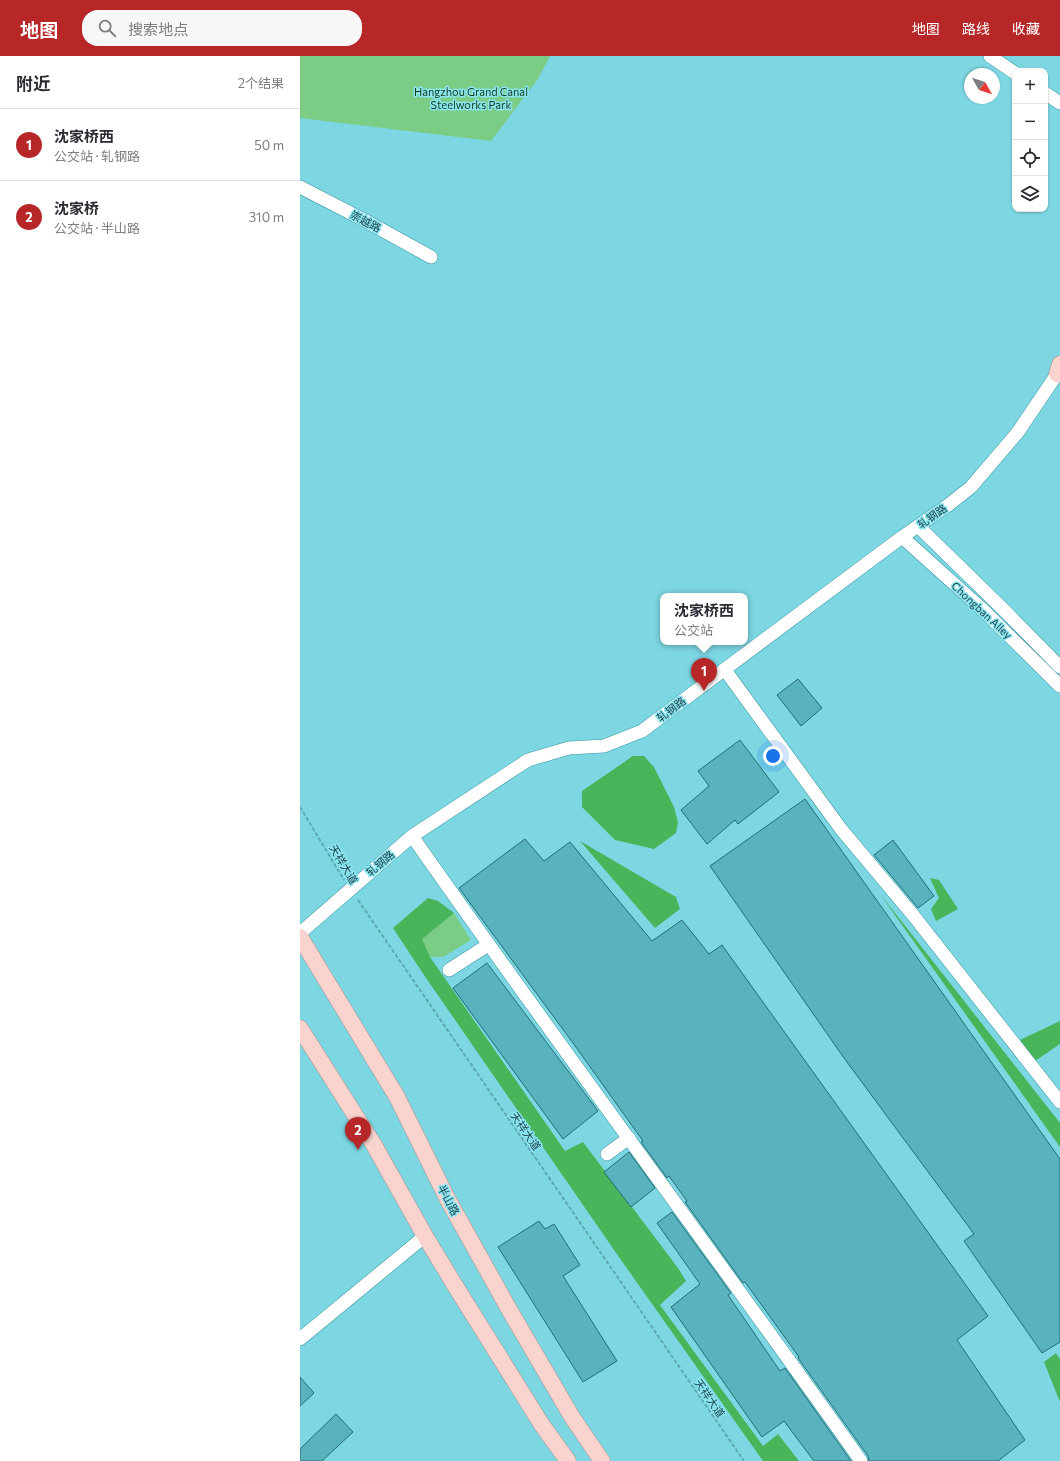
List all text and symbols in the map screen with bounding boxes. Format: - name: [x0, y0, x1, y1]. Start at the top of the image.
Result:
- search box: [82, 10, 362, 46]
- icon: search: [96, 17, 118, 39]
- text: 地图: [20, 18, 58, 41]
- text: 搜索地点: [128, 20, 188, 38]
- text: 地图: [912, 20, 940, 37]
- text: 路线: [962, 20, 990, 37]
- text: 收藏: [1012, 20, 1040, 37]
- north arrow: [964, 68, 1000, 104]
- map controls: [1012, 68, 1048, 212]
- button: +: [1012, 68, 1048, 104]
- text: 附近: [16, 73, 50, 94]
- text: 2个结果: [238, 75, 284, 91]
- park label: Hangzhou Grand Canal Steelworks Park: [414, 85, 528, 111]
- button: −: [1012, 104, 1048, 140]
- text: 沈家桥西: [54, 127, 114, 145]
- text: 1: [26, 137, 32, 153]
- text: 50 m: [254, 137, 284, 153]
- button: locate: [1012, 140, 1048, 176]
- text: 公交站 · 轧钢路: [54, 148, 140, 164]
- button: layers: [1012, 176, 1048, 212]
- text: 沈家桥: [54, 199, 99, 217]
- street label: 崇越路: [348, 208, 384, 234]
- text: 2: [25, 209, 33, 225]
- text: 310 m: [249, 209, 284, 225]
- text: 公交站 · 半山路: [54, 220, 140, 236]
- street label: 轧钢路: [915, 501, 949, 531]
- street label: Chongban Alley: [949, 579, 1015, 642]
- popup: [660, 593, 748, 645]
- text: 沈家桥西: [674, 601, 734, 619]
- text: 公交站: [674, 622, 713, 638]
- pin: 1: [691, 658, 717, 691]
- street label: 轧钢路: [654, 694, 688, 724]
- your location: [763, 746, 783, 766]
- street label: 天祥大道: [327, 842, 361, 886]
- street label: 轧钢路: [363, 847, 397, 879]
- street label: 天祥大道: [508, 1109, 544, 1153]
- pin: 2: [345, 1117, 371, 1150]
- street label: 半山路: [436, 1182, 462, 1218]
- street label: 天祥大道: [692, 1376, 728, 1420]

